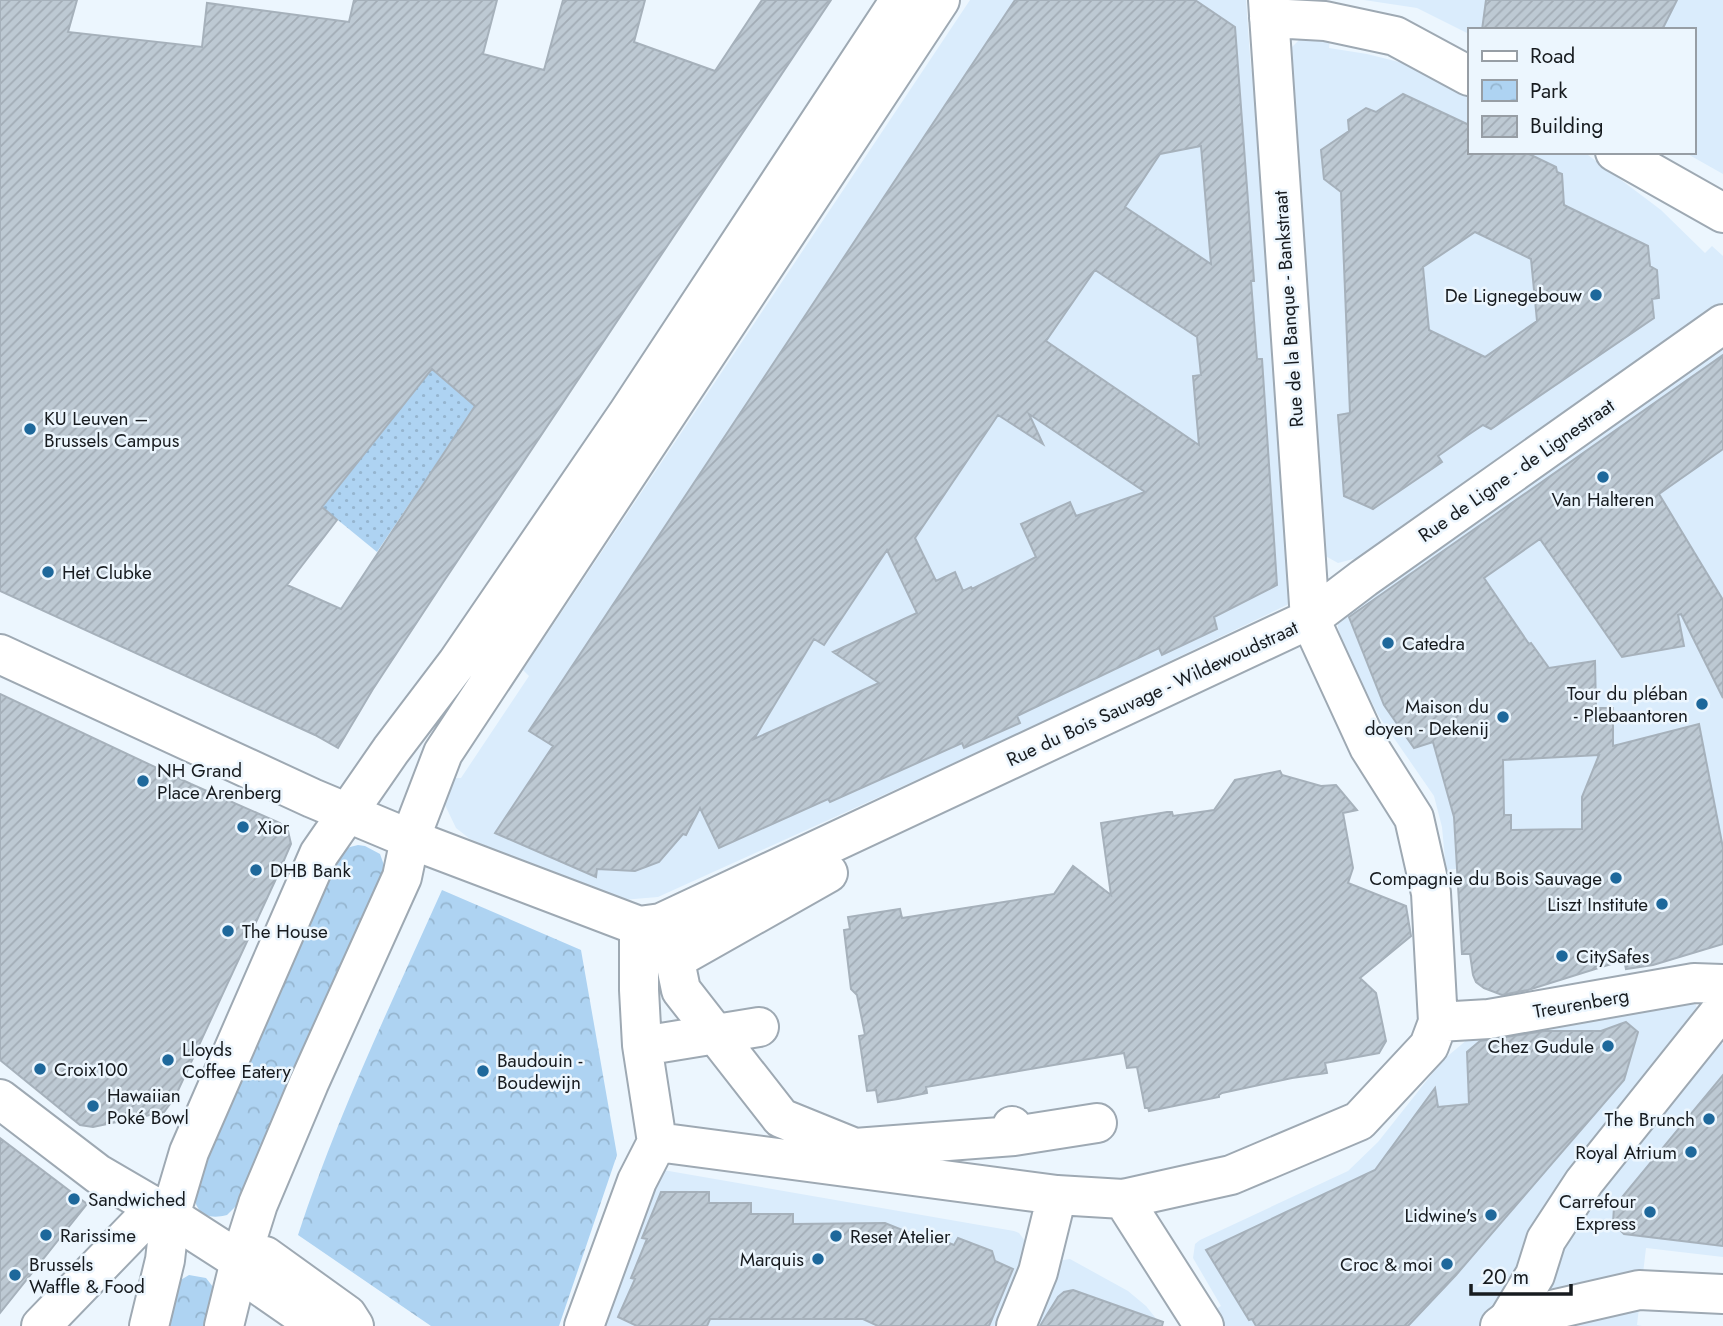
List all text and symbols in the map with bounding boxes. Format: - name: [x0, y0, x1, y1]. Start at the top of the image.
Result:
- legend: [1468, 28, 1695, 154]
- text: Road: [1530, 41, 1575, 71]
- text: Park: [1530, 76, 1568, 106]
- text: Building: [1530, 111, 1603, 141]
- street label: Rue de la Banque - Bankstraat: [1267, 189, 1310, 428]
- place label: De Lignegebouw: [1445, 282, 1582, 309]
- marker: De Lignegebouw: [1588, 287, 1604, 303]
- street label: Rue de Ligne - de Lignestraat: [1413, 392, 1620, 549]
- place label: KU Leuven – Brussels Campus: [44, 405, 180, 454]
- marker: KU Leuven – Brussels Campus: [22, 421, 38, 437]
- marker: Van Halteren: [1595, 469, 1611, 485]
- place label: Van Halteren: [1552, 486, 1654, 513]
- place label: Het Clubke: [62, 559, 152, 586]
- marker: Het Clubke: [40, 564, 56, 580]
- street label: Rue du Bois Sauvage - Wildewoudstraat: [1002, 614, 1303, 773]
- place label: Catedra: [1402, 630, 1465, 657]
- marker: Catedra: [1380, 635, 1396, 651]
- place label: Tour du pléban - Plebaantoren: [1567, 680, 1688, 729]
- place label: Maison du doyen - Dekenij: [1365, 693, 1489, 742]
- marker: Tour du pléban - Plebaantoren: [1694, 696, 1710, 712]
- marker: Maison du doyen - Dekenij: [1495, 709, 1511, 725]
- place label: NH Grand Place Arenberg: [157, 757, 282, 806]
- marker: NH Grand Place Arenberg: [135, 773, 151, 789]
- place label: Xior: [257, 814, 290, 841]
- marker: Xior: [235, 819, 251, 835]
- place label: DHB Bank: [270, 857, 352, 884]
- marker: DHB Bank: [248, 862, 264, 878]
- place label: Compagnie du Bois Sauvage: [1369, 865, 1602, 892]
- marker: Compagnie du Bois Sauvage: [1608, 870, 1624, 886]
- place label: Liszt Institute: [1547, 891, 1648, 918]
- marker: Liszt Institute: [1654, 896, 1670, 912]
- place label: The House: [242, 918, 328, 945]
- marker: The House: [220, 923, 236, 939]
- place label: CitySafes: [1576, 943, 1650, 970]
- marker: CitySafes: [1554, 948, 1570, 964]
- street label: Treurenberg: [1531, 982, 1631, 1025]
- place label: Chez Gudule: [1487, 1033, 1594, 1060]
- place label: Lloyds Coffee Eatery: [182, 1036, 292, 1085]
- marker: Chez Gudule: [1600, 1038, 1616, 1054]
- place label: Baudouin - Boudewijn: [497, 1047, 583, 1096]
- marker: Lloyds Coffee Eatery: [160, 1052, 176, 1068]
- place label: Croix100: [54, 1056, 128, 1083]
- marker: Croix100: [32, 1061, 48, 1077]
- marker: Baudouin - Boudewijn: [475, 1063, 491, 1079]
- place label: Hawaiian Poké Bowl: [107, 1082, 189, 1131]
- marker: Hawaiian Poké Bowl: [85, 1098, 101, 1114]
- place label: The Brunch: [1605, 1106, 1695, 1133]
- marker: The Brunch: [1701, 1111, 1717, 1127]
- place label: Royal Atrium: [1575, 1139, 1677, 1166]
- marker: Royal Atrium: [1683, 1144, 1699, 1160]
- place label: Sandwiched: [88, 1186, 186, 1213]
- place label: Carrefour Express: [1559, 1188, 1636, 1237]
- marker: Sandwiched: [66, 1191, 82, 1207]
- place label: Lidwine's: [1404, 1202, 1477, 1229]
- marker: Carrefour Express: [1642, 1204, 1658, 1220]
- marker: Lidwine's: [1483, 1207, 1499, 1223]
- place label: Rarissime: [60, 1222, 136, 1249]
- place label: Reset Atelier: [850, 1223, 951, 1250]
- marker: Rarissime: [38, 1227, 54, 1243]
- marker: Reset Atelier: [828, 1228, 844, 1244]
- place label: Marquis: [740, 1246, 804, 1273]
- place label: Brussels Waffle & Food: [29, 1251, 145, 1300]
- marker: Marquis: [810, 1251, 826, 1267]
- place label: Croc & moi: [1340, 1251, 1433, 1278]
- scale bar: [1471, 1252, 1571, 1296]
- marker: Croc & moi: [1439, 1256, 1455, 1272]
- text: 20 m: [1482, 1262, 1529, 1292]
- marker: Brussels Waffle & Food: [7, 1267, 23, 1283]

